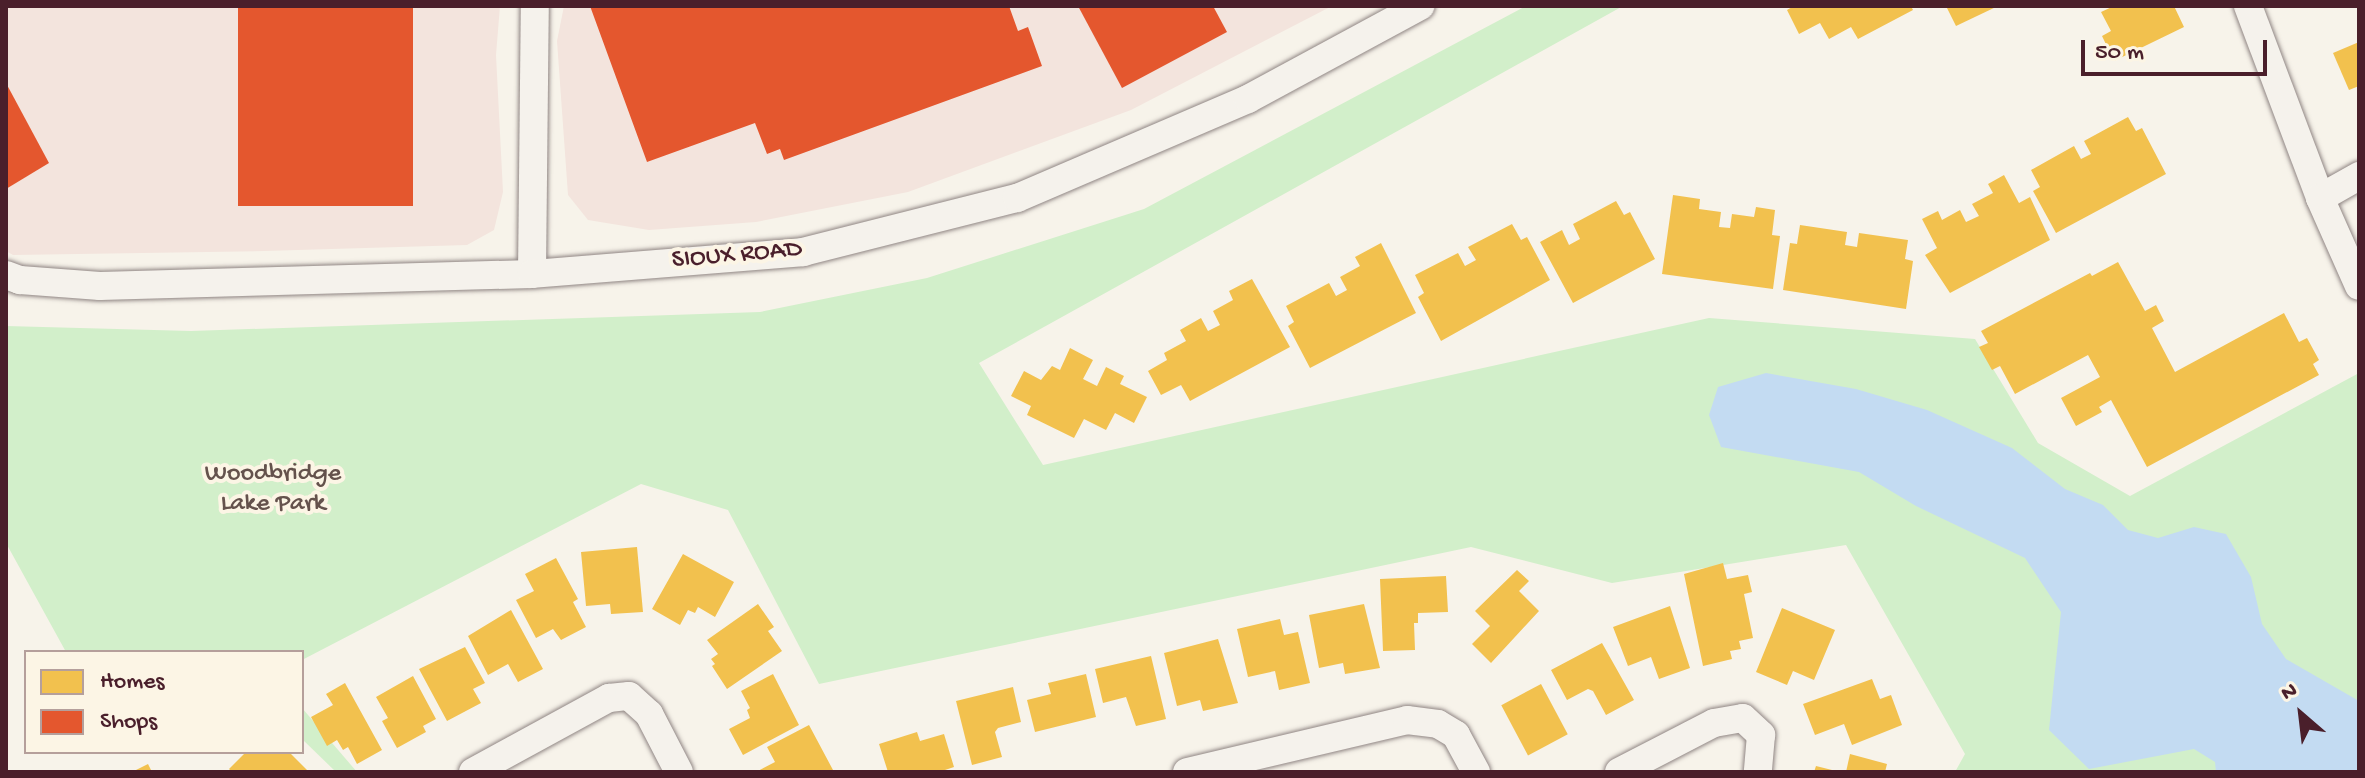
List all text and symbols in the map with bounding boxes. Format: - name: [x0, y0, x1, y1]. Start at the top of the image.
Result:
- scale bar: [2085, 24, 2271, 74]
- text: 50 m: [2095, 39, 2144, 68]
- street label: SIOUX ROAD: [671, 235, 803, 277]
- park label: Woodbridge Lake Park: [205, 459, 341, 520]
- legend: [24, 650, 304, 754]
- text: Homes: [100, 668, 164, 697]
- north arrow: [2261, 674, 2341, 754]
- text: N: [2277, 678, 2302, 708]
- text: Shops: [100, 708, 157, 737]

